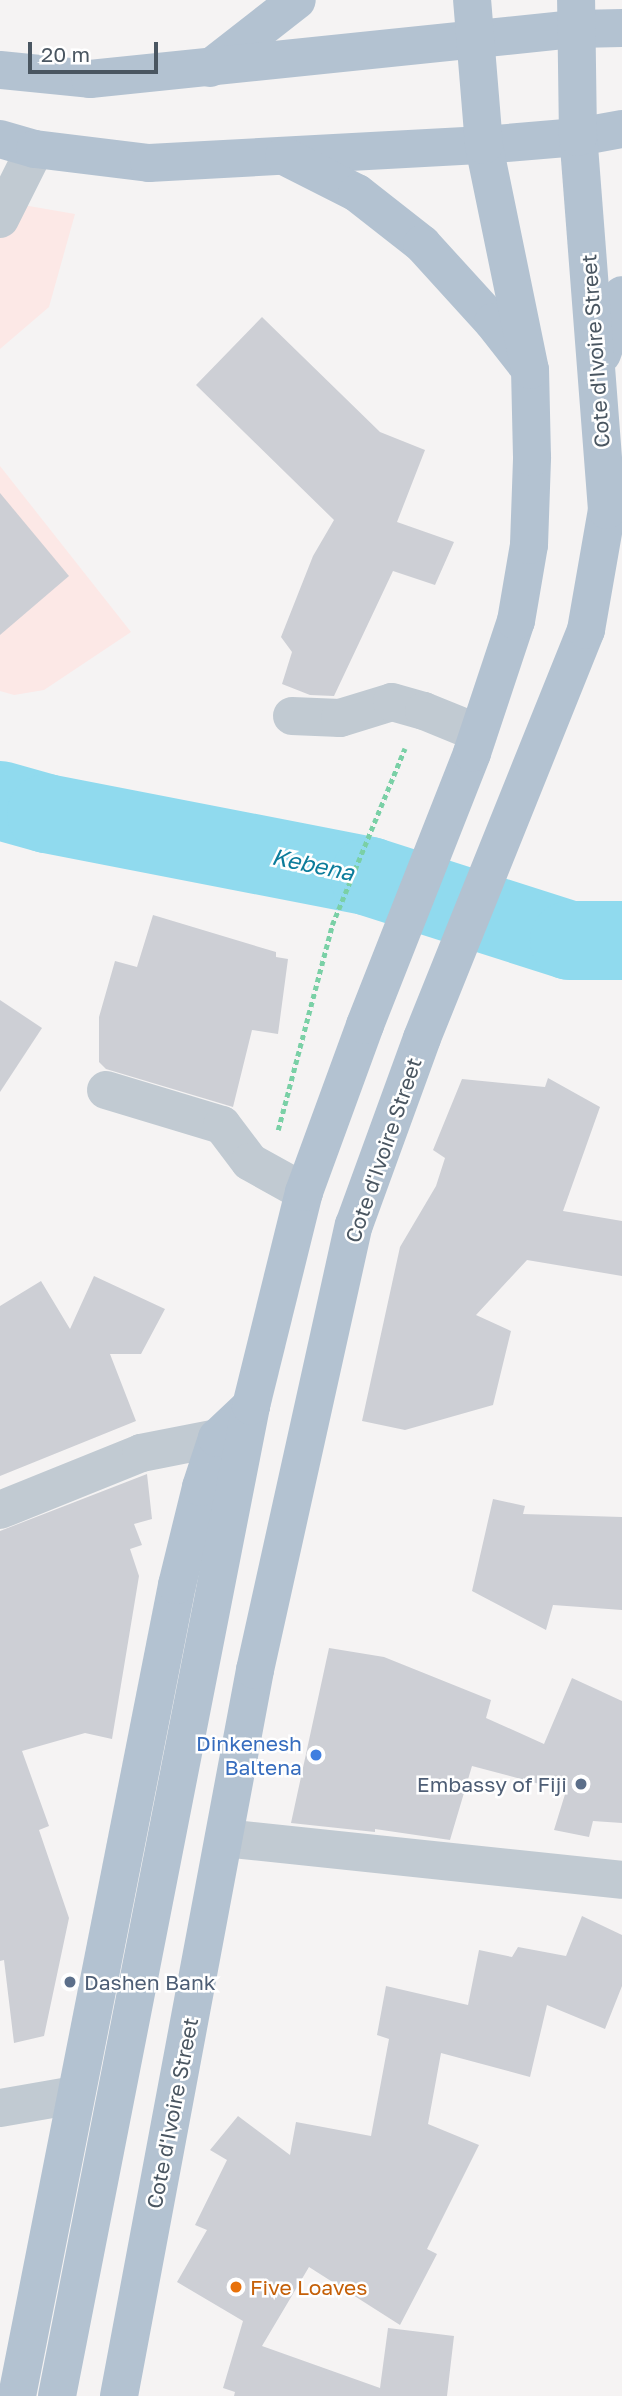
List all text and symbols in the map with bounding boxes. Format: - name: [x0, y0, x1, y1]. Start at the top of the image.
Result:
- scale bar: [32, 28, 161, 72]
- text: 20 m: [41, 41, 90, 67]
- street label: Cote d'Ivoire Street: [576, 253, 614, 449]
- water label: Kebena: [269, 842, 357, 886]
- street label: Cote d'Ivoire Street: [340, 1054, 426, 1246]
- place label: Dinkenesh Baltena: [196, 1730, 302, 1780]
- marker: Dinkenesh Baltena: [308, 1747, 324, 1763]
- place label: Embassy of Fiji: [417, 1771, 567, 1797]
- marker: Embassy of Fiji: [573, 1776, 589, 1792]
- place label: Dashen Bank: [84, 1969, 216, 1995]
- marker: Dashen Bank: [62, 1974, 78, 1990]
- street label: Cote d'Ivoire Street: [141, 2015, 203, 2211]
- place label: Five Loaves: [250, 2274, 367, 2300]
- marker: Five Loaves: [228, 2279, 244, 2295]

